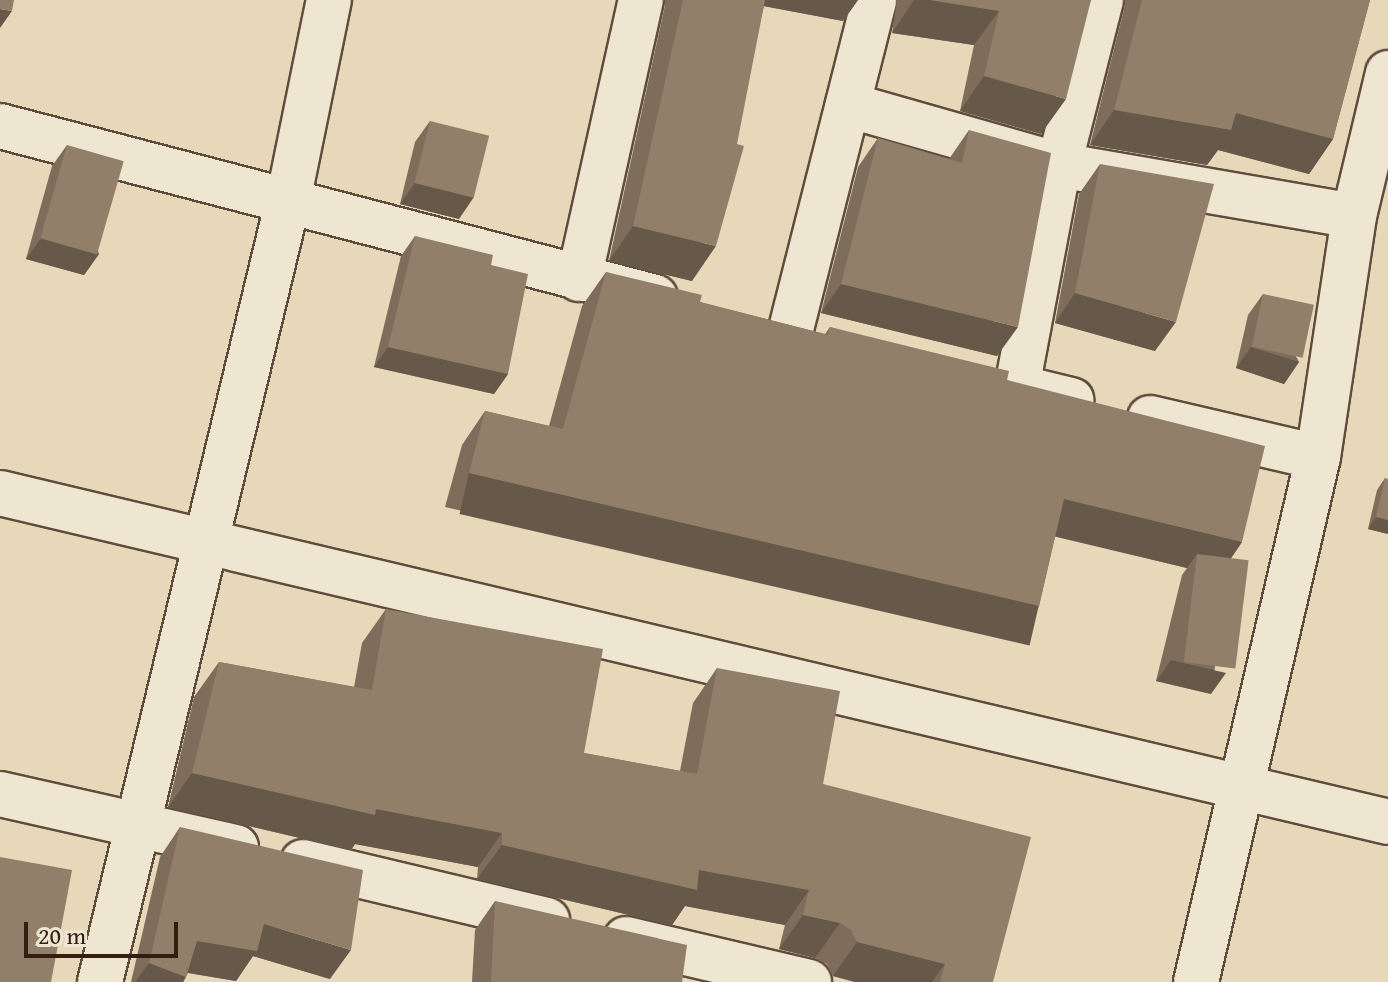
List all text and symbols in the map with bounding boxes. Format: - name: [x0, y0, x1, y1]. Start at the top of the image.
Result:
- scale bar: [28, 906, 182, 956]
- text: 20 m: [38, 918, 86, 953]

